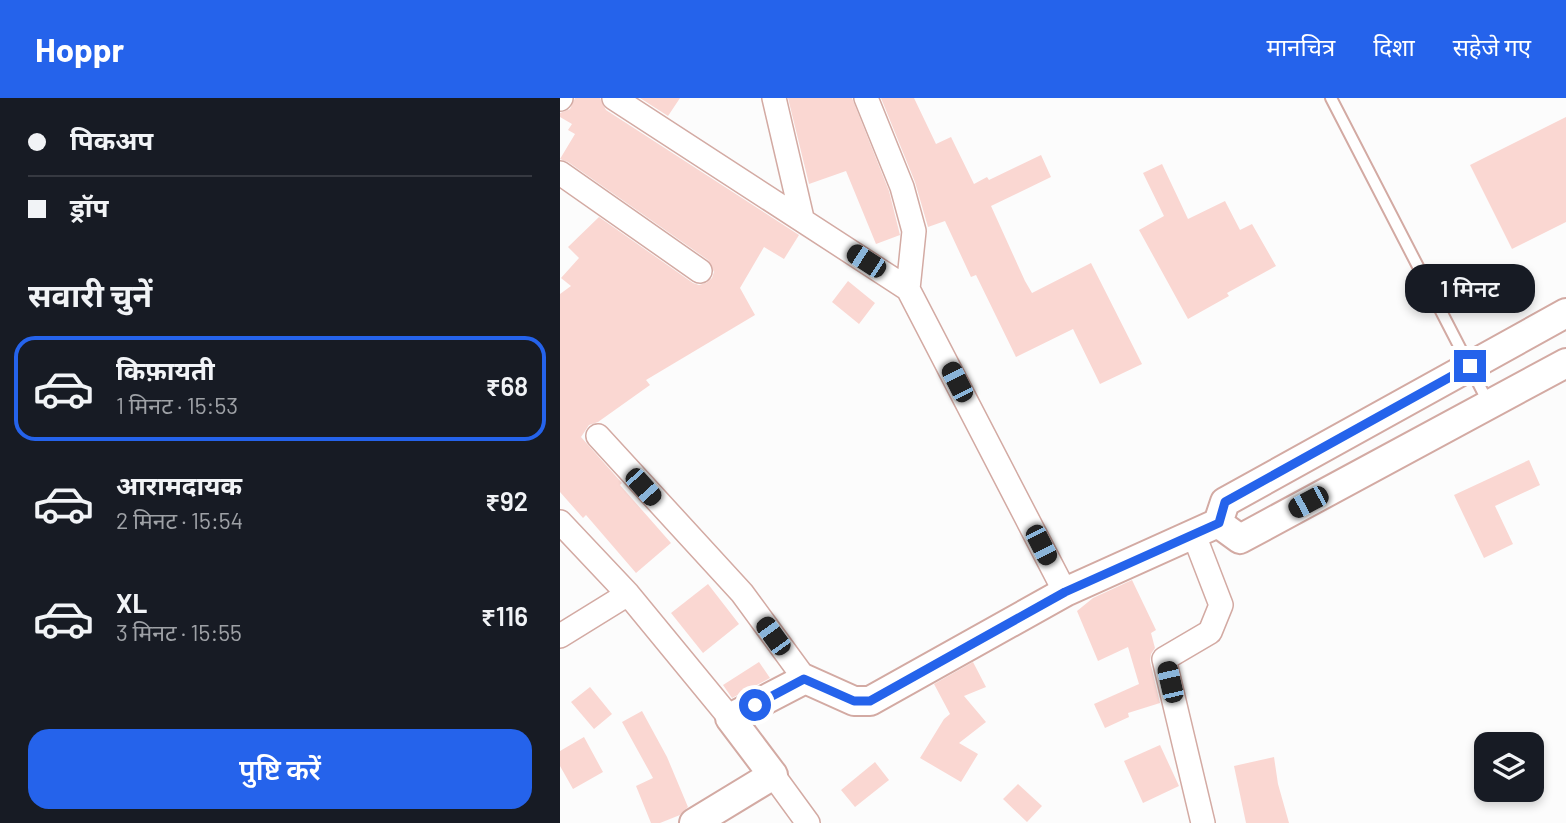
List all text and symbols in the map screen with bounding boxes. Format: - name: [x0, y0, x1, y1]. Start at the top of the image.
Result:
- text: Hoppr: [35, 29, 124, 69]
- text: मानचित्र: [1267, 32, 1335, 61]
- text: दिशा: [1373, 32, 1415, 61]
- text: सहेजे गए: [1453, 32, 1531, 61]
- text: पिकअप: [70, 124, 153, 155]
- text: ड्रॉप: [70, 191, 108, 222]
- car: [843, 241, 890, 281]
- callout: 1 मिनट: [1405, 264, 1535, 314]
- text: 1 मिनट: [1440, 274, 1500, 302]
- text: सवारी चुनें: [28, 275, 152, 313]
- route end: [1454, 350, 1486, 382]
- text: किफ़ायती: [116, 354, 215, 385]
- icon: car: [32, 357, 95, 420]
- car: [939, 359, 976, 405]
- text: ₹68: [486, 370, 528, 401]
- text: 1 मिनट · 15:53: [116, 391, 238, 419]
- car: [622, 464, 665, 510]
- text: आरामदायक: [116, 469, 242, 500]
- icon: car: [32, 472, 95, 535]
- car: [1285, 483, 1332, 521]
- text: ₹92: [485, 485, 528, 516]
- text: 2 मिनट · 15:54: [116, 506, 243, 534]
- car: [1023, 522, 1060, 568]
- icon: car: [32, 587, 95, 650]
- text: XL: [116, 587, 147, 618]
- text: ₹116: [481, 600, 528, 631]
- car: [753, 613, 794, 659]
- text: 3 मिनट · 15:55: [116, 618, 242, 646]
- car: [1156, 659, 1185, 705]
- route start: [739, 689, 771, 721]
- button: पुष्टि करें: [28, 729, 532, 809]
- map controls: [1474, 732, 1544, 802]
- button: layers: [1474, 732, 1544, 802]

